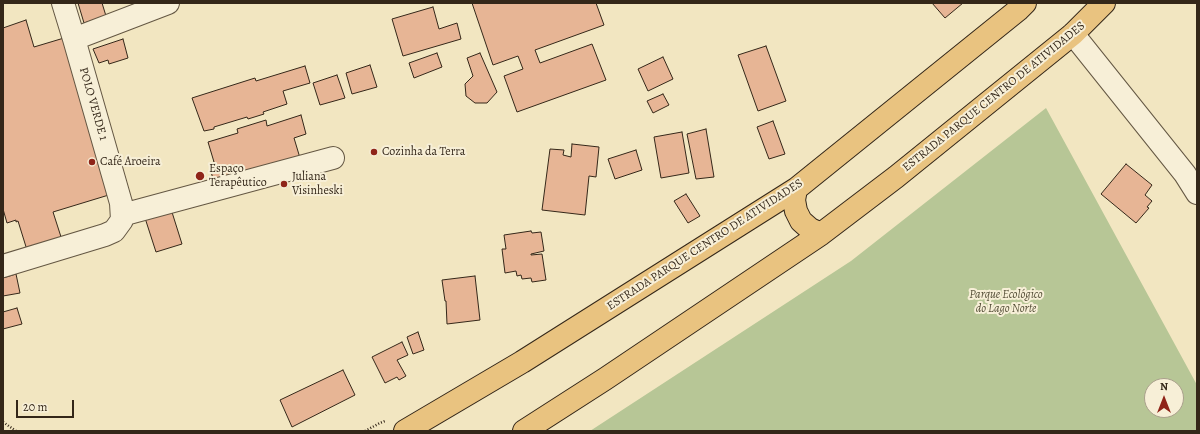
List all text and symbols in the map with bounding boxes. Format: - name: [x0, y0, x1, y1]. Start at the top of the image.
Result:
- street label: ESTRADA PARQUE CENTRO DE ATIVIDADES: [900, 19, 1088, 175]
- street label: POLO VERDE 1: [76, 66, 110, 142]
- place label: Cozinha da Terra: [382, 145, 465, 159]
- marker: Cozinha da Terra: [369, 147, 379, 157]
- place label: Café Aroeira: [100, 155, 161, 169]
- marker: Café Aroeira: [87, 157, 97, 167]
- place label: Espaço Terapêutico: [209, 162, 267, 190]
- marker: Espaço Terapêutico: [194, 170, 206, 182]
- place label: Juliana Visinheski: [292, 170, 343, 198]
- street label: ESTRADA PARQUE CENTRO DE ATIVIDADES: [604, 176, 806, 314]
- marker: Juliana Visinheski: [279, 179, 289, 189]
- park label: Parque Ecológico do Lago Norte: [969, 288, 1043, 316]
- north arrow: [1144, 378, 1184, 418]
- text: N: [1160, 379, 1168, 394]
- scale bar: [18, 392, 76, 418]
- text: 20 m: [23, 399, 47, 415]

